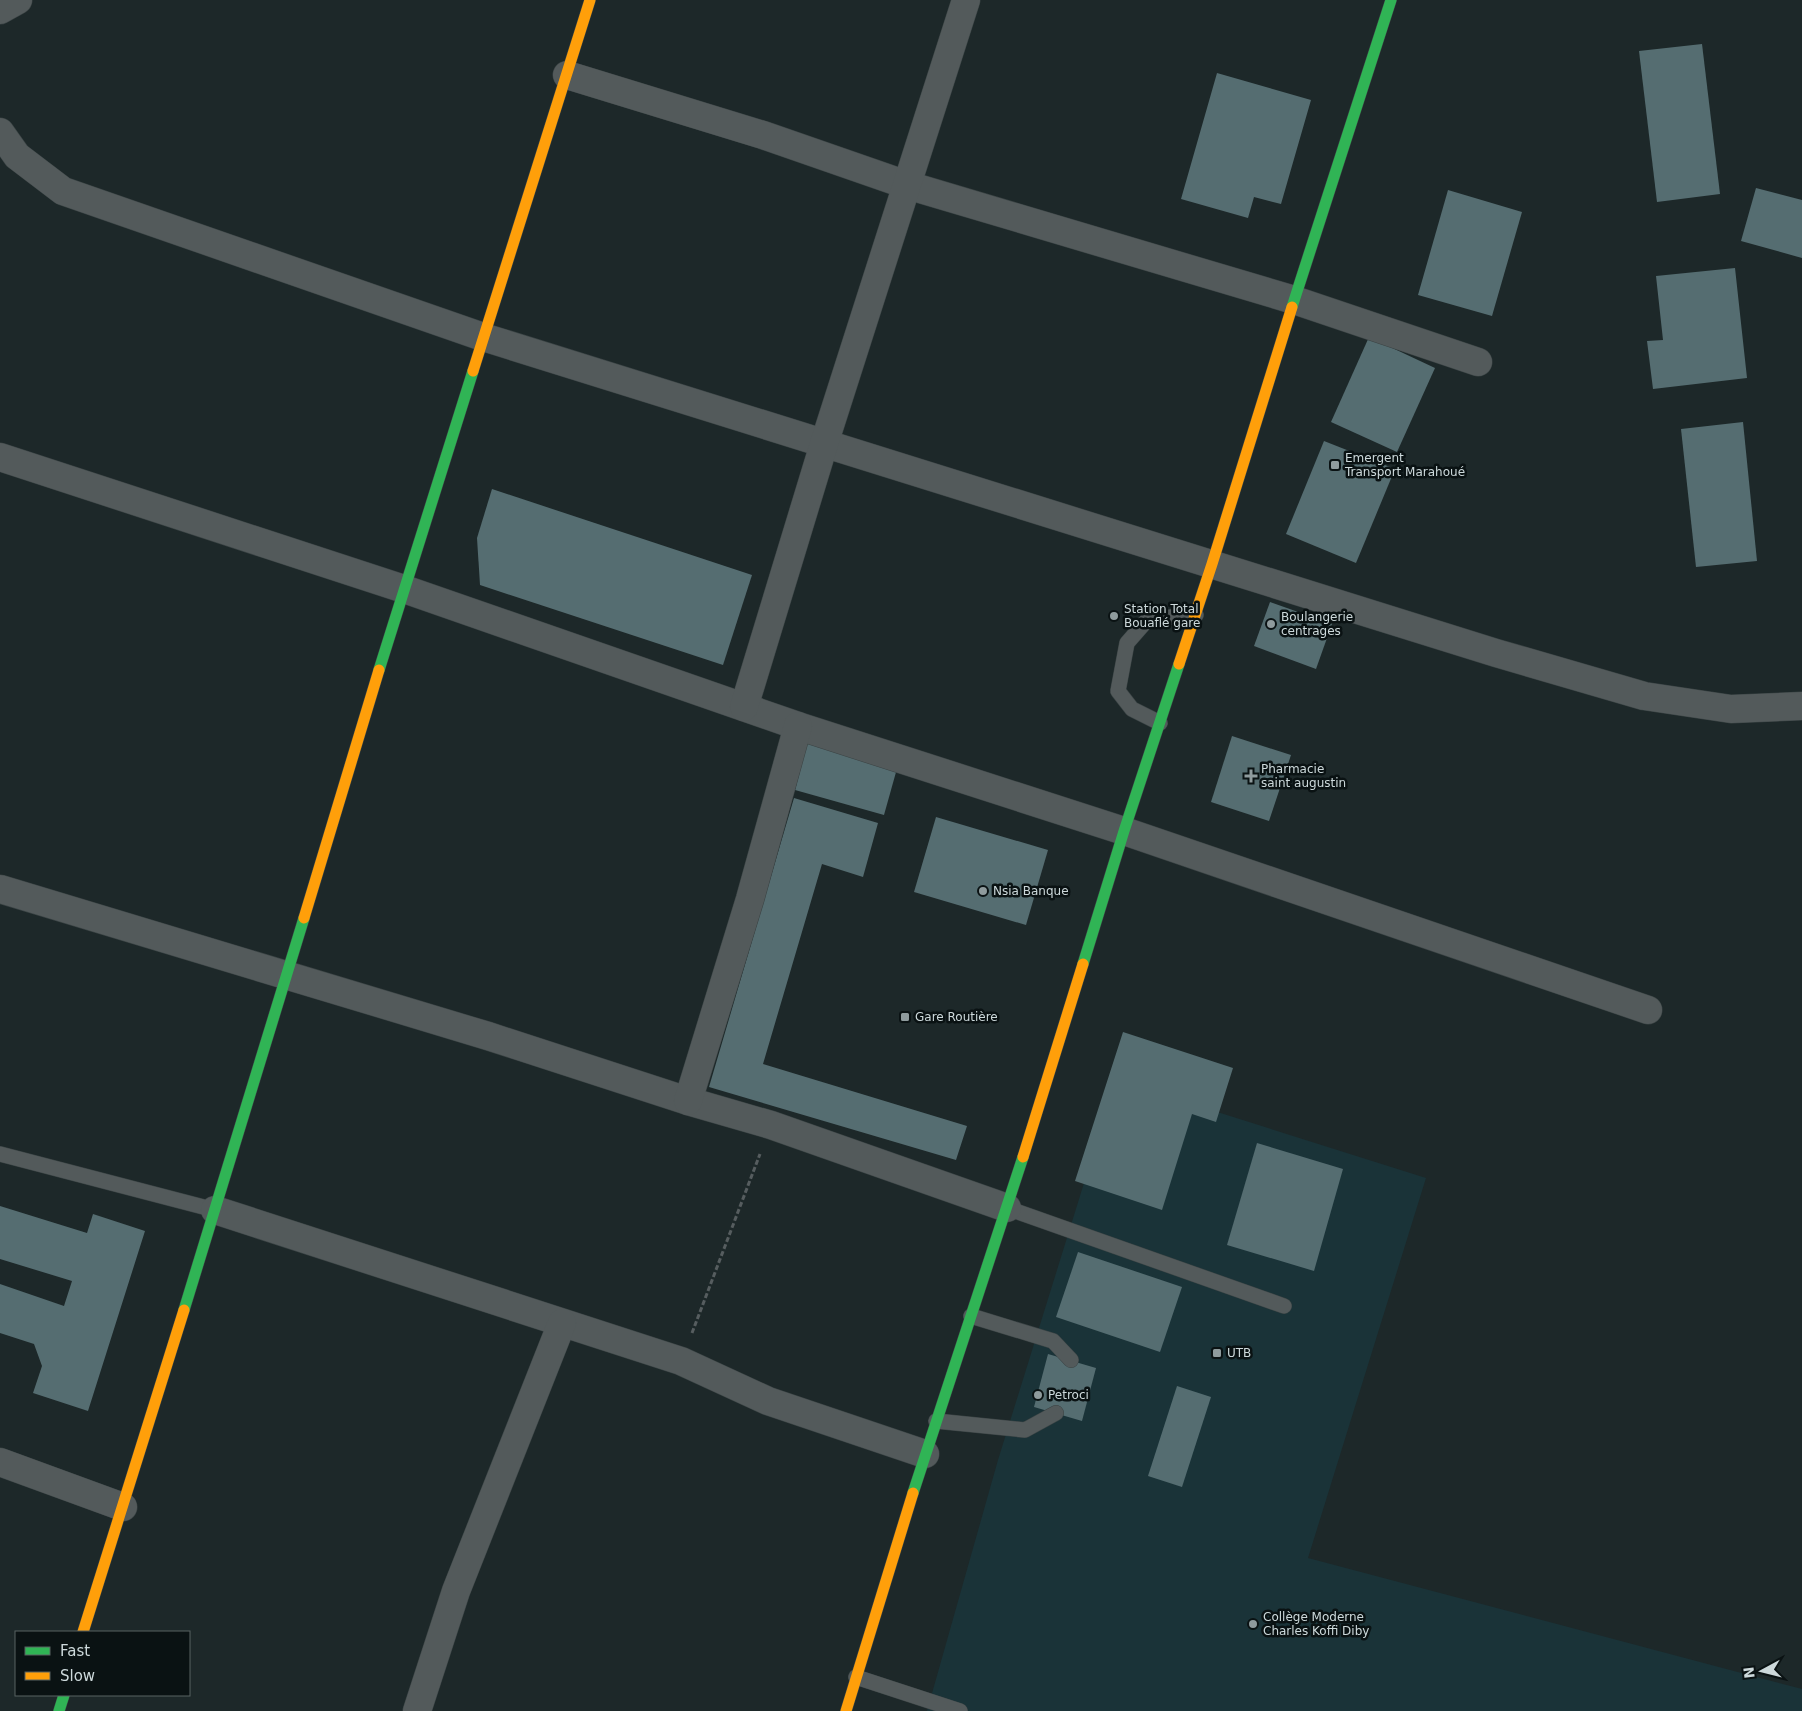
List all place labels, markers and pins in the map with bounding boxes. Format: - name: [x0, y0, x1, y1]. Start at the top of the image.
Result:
- place label: Emergent Transport Marahoué: [1344, 451, 1465, 479]
- marker: Emergent Transport Marahoué: [1329, 459, 1341, 471]
- place label: Station Total Bouaflé gare: [1124, 602, 1200, 630]
- marker: Station Total Bouaflé gare: [1108, 610, 1120, 622]
- place label: Boulangerie centrages: [1281, 610, 1353, 638]
- marker: Boulangerie centrages: [1265, 618, 1277, 630]
- place label: Pharmacie saint augustin: [1261, 762, 1346, 790]
- marker: Pharmacie saint augustin: [1245, 770, 1257, 782]
- place label: Nsia Banque: [993, 884, 1069, 898]
- marker: Nsia Banque: [977, 885, 989, 897]
- place label: Gare Routière: [915, 1010, 998, 1024]
- marker: Gare Routière: [899, 1011, 911, 1023]
- place label: UTB: [1227, 1346, 1251, 1360]
- marker: UTB: [1211, 1347, 1223, 1359]
- place label: Petroci: [1048, 1388, 1089, 1402]
- marker: Petroci: [1032, 1389, 1044, 1401]
- place label: Collège Moderne Charles Koffi Diby: [1263, 1610, 1369, 1638]
- marker: Collège Moderne Charles Koffi Diby: [1247, 1618, 1259, 1630]

